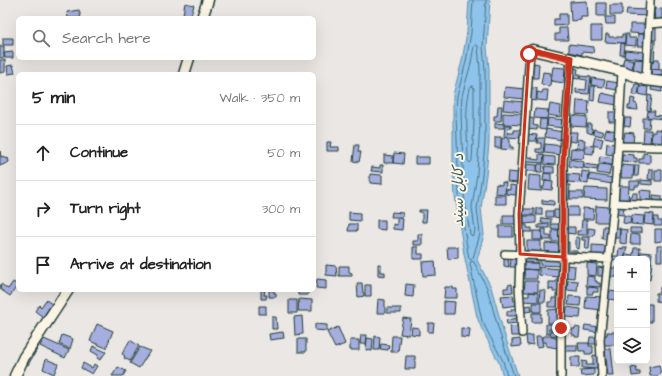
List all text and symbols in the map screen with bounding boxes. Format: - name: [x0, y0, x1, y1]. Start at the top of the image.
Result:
- search box: [16, 16, 316, 60]
- icon: search: [30, 27, 52, 49]
- text: Search here: [62, 28, 151, 49]
- route start: [520, 45, 538, 63]
- text: 5 min: [32, 86, 75, 110]
- text: Walk · 350 m: [220, 89, 300, 107]
- icon: ahead: [32, 142, 54, 164]
- text: Continue: [70, 142, 128, 163]
- text: 50 m: [267, 144, 300, 162]
- water label: د کابل سيند: [448, 153, 469, 227]
- icon: right: [32, 198, 54, 220]
- text: Turn right: [70, 198, 141, 219]
- text: 300 m: [262, 200, 300, 218]
- icon: arrive: [32, 254, 54, 276]
- text: Arrive at destination: [70, 254, 211, 275]
- map controls: [614, 256, 650, 364]
- button: +: [614, 256, 650, 292]
- button: −: [614, 292, 650, 328]
- route end: [552, 319, 570, 337]
- button: layers: [614, 328, 650, 364]

